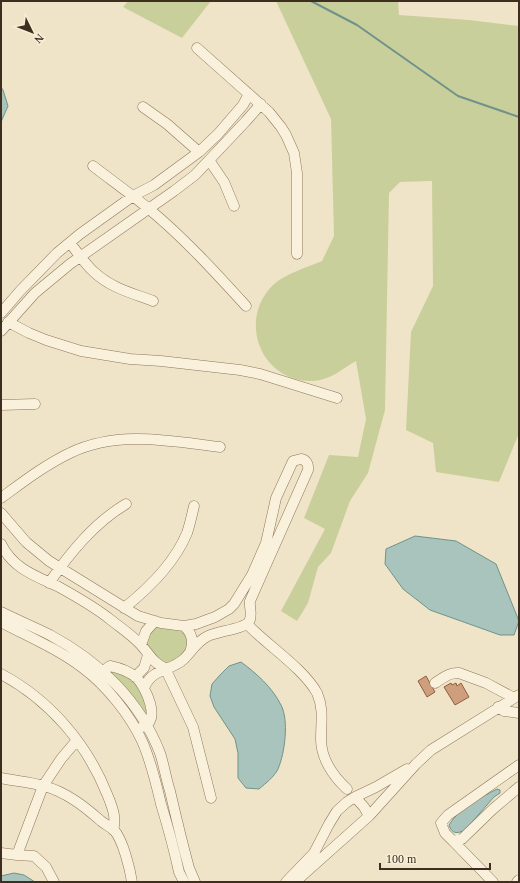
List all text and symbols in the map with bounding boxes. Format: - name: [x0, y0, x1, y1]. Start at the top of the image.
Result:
- north arrow: [12, 12, 52, 52]
- text: N: [32, 32, 46, 46]
- scale bar: [380, 845, 490, 871]
- text: 100 m: [386, 852, 417, 866]

